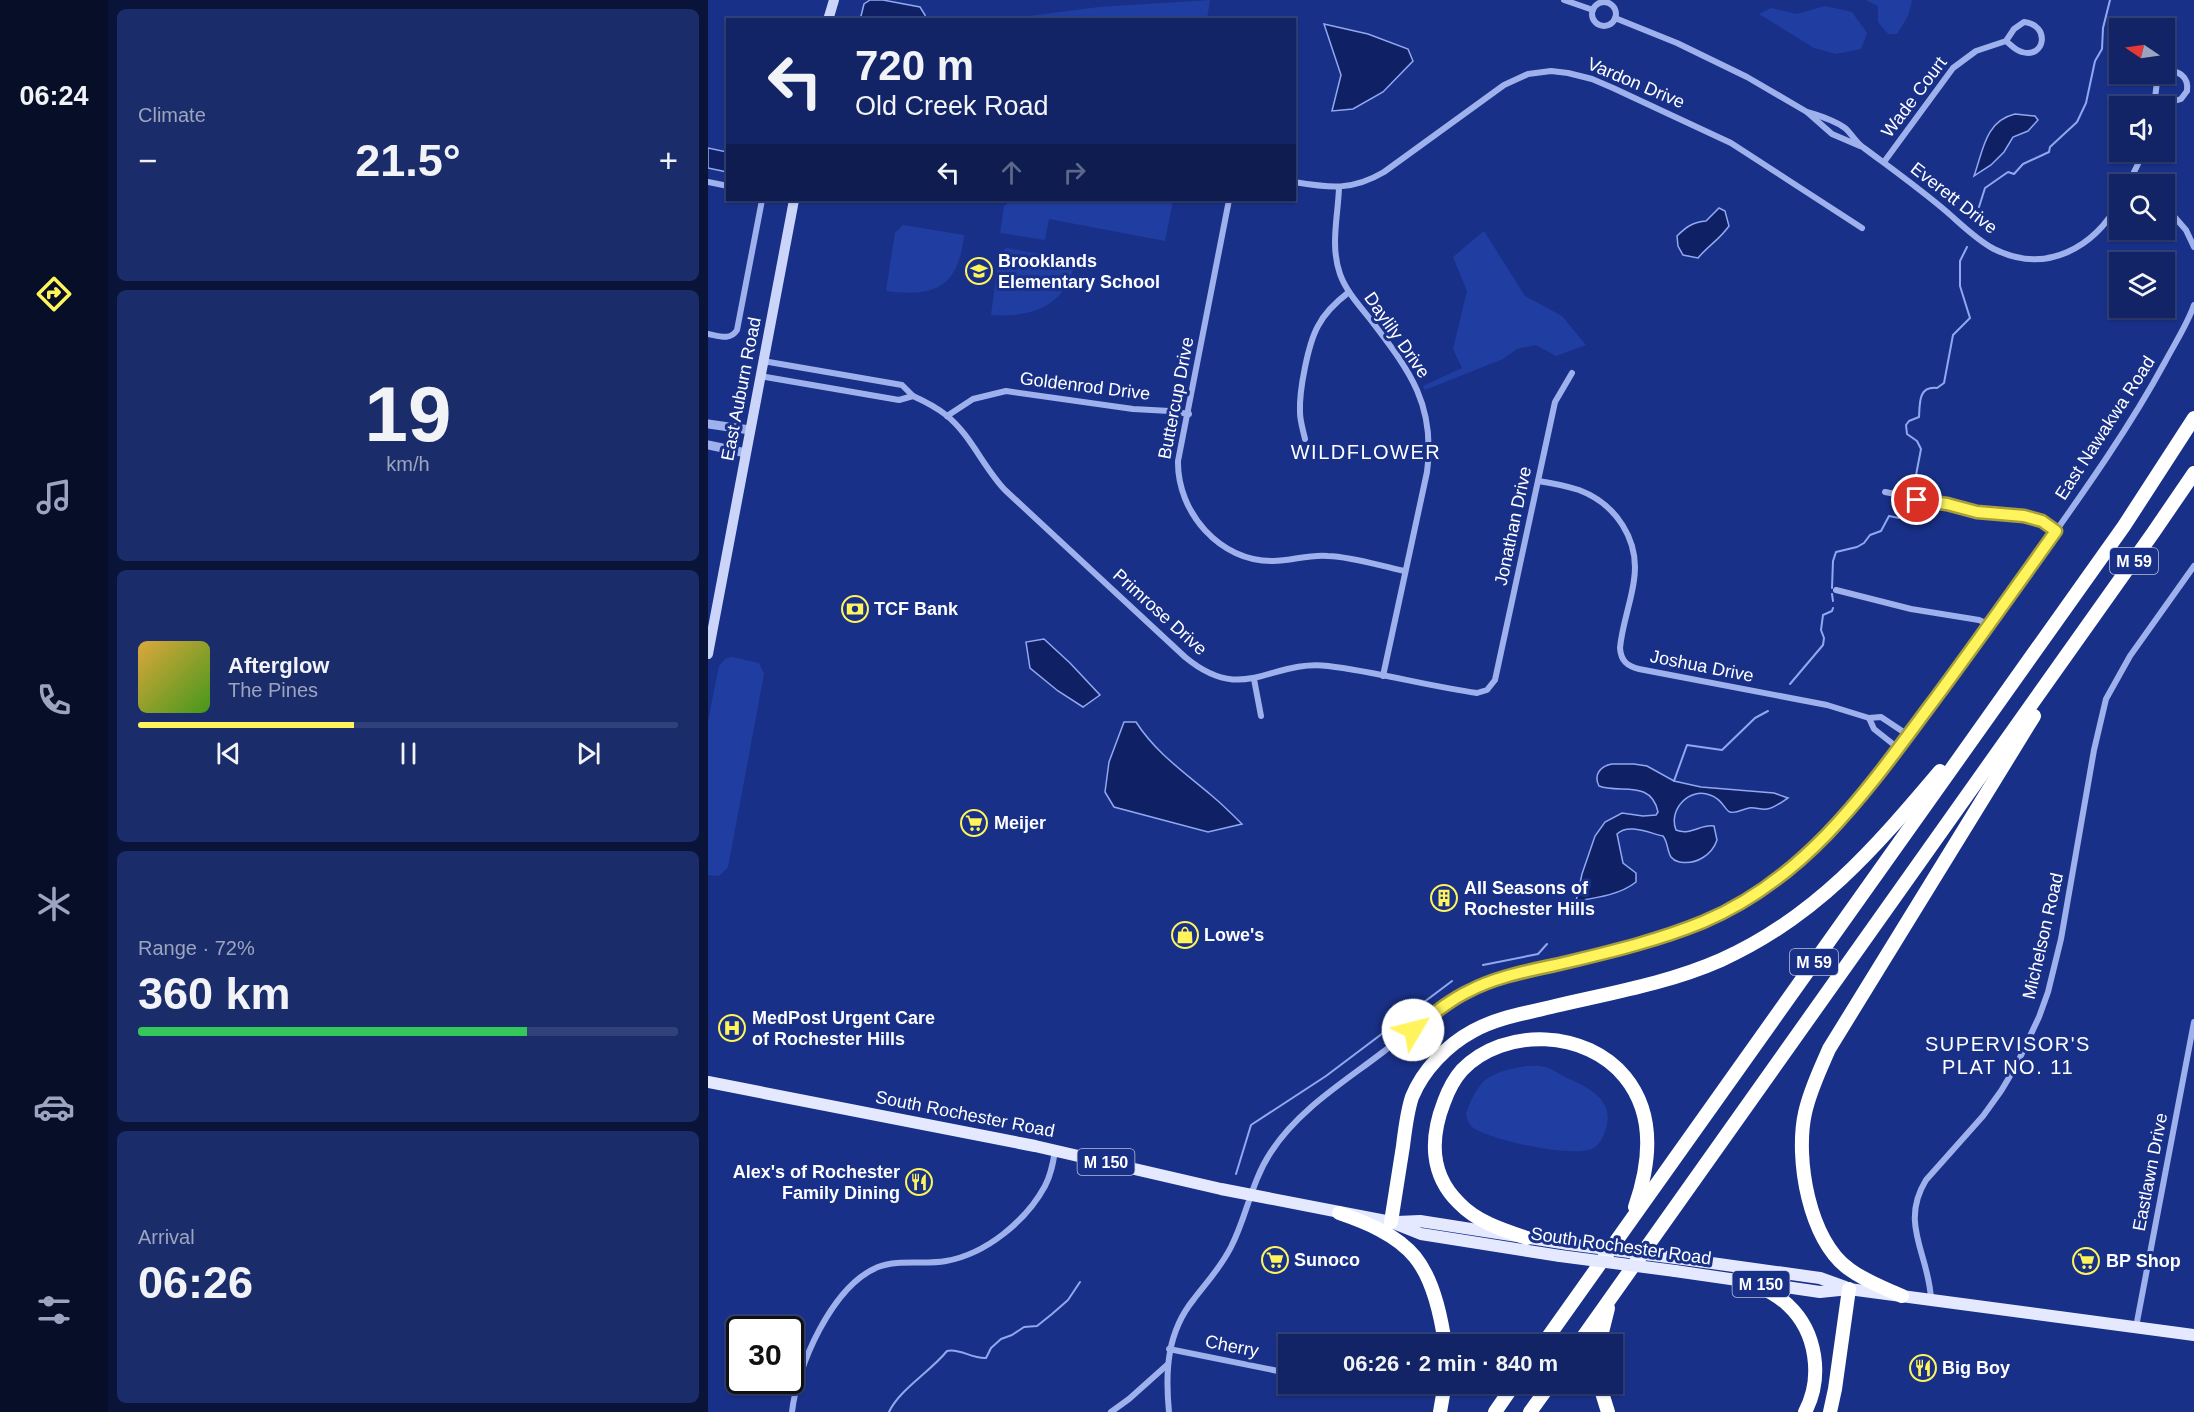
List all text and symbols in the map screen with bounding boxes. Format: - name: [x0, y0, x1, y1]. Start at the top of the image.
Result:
- north arrow: [2109, 18, 2175, 84]
- map controls: [2109, 18, 2175, 318]
- icon: left: [756, 42, 834, 120]
- text: 720 m: [855, 42, 974, 89]
- street label: Wade Court: [1877, 53, 1951, 141]
- street label: Vardon Drive: [1584, 54, 1688, 112]
- text: 06:24: [19, 81, 89, 111]
- text: Old Creek Road: [855, 91, 1049, 121]
- button: sound: [2109, 96, 2175, 162]
- text: Climate: [138, 104, 206, 126]
- text: 21.5°: [355, 135, 461, 186]
- text: −: [138, 142, 157, 179]
- text: +: [659, 142, 678, 179]
- icon: left: [932, 156, 965, 189]
- icon: ahead: [995, 156, 1028, 189]
- icon: right: [1058, 156, 1091, 189]
- street label: Everett Drive: [1907, 158, 2001, 238]
- button: search: [2109, 174, 2175, 240]
- place label: Brooklands Elementary School: [998, 251, 1160, 292]
- button: layers: [2109, 252, 2175, 318]
- school or university icon: Brooklands Elementary School: [964, 256, 994, 286]
- icon: directions: [33, 273, 75, 315]
- street label: Daylily Drive: [1360, 288, 1434, 382]
- street label: East Auburn Road: [717, 315, 765, 463]
- street label: Buttercup Drive: [1154, 335, 1198, 461]
- street label: East Nawakwa Road: [2051, 352, 2159, 504]
- street label: Goldenrod Drive: [1019, 368, 1151, 404]
- text: 19: [365, 370, 451, 458]
- district label: WILDFLOWER: [1291, 441, 1441, 463]
- text: km/h: [386, 453, 430, 475]
- street label: Jonathan Drive: [1491, 465, 1535, 587]
- pin: [1891, 474, 1942, 525]
- icon: music: [33, 476, 75, 518]
- icon: arrive: [1900, 483, 1933, 516]
- road number: M 59: [2110, 548, 2158, 574]
- street label: Primrose Drive: [1109, 565, 1211, 659]
- bank icon: TCF Bank: [840, 594, 870, 624]
- place label: TCF Bank: [874, 599, 959, 619]
- street label: Joshua Drive: [1649, 646, 1755, 686]
- text: Afterglow: [228, 653, 329, 678]
- icon: phone: [33, 679, 75, 721]
- text: The Pines: [228, 679, 318, 701]
- icon: previous: [212, 737, 245, 770]
- icon: pause: [392, 737, 425, 770]
- icon: next: [572, 737, 605, 770]
- supermarket icon: Meijer: [959, 808, 989, 838]
- place label: Meijer: [994, 813, 1046, 833]
- street label: Michelson Road: [2019, 871, 2067, 1001]
- place label: All Seasons of Rochester Hills: [1464, 878, 1595, 919]
- icon: climate: [33, 883, 75, 925]
- building icon: All Seasons of Rochester Hills: [1429, 883, 1459, 913]
- shop icon: Lowe's: [1170, 920, 1200, 950]
- place label: Lowe's: [1204, 925, 1264, 945]
- text: Range · 72%: [138, 937, 255, 959]
- road number: M 59: [1790, 949, 1838, 975]
- text: 360 km: [138, 968, 291, 1019]
- position arrow: [1381, 998, 1445, 1062]
- place label: MedPost Urgent Care of Rochester Hills: [752, 1008, 935, 1049]
- hospital icon: MedPost Urgent Care of Rochester Hills: [717, 1013, 747, 1043]
- district label: SUPERVISOR'S PLAT NO. 11: [1925, 1033, 2091, 1078]
- icon: car: [33, 1086, 75, 1128]
- street label: South Rochester Road: [874, 1087, 1056, 1141]
- street label: Eastlawn Drive: [2129, 1111, 2171, 1233]
- road number: M 150: [1078, 1149, 1134, 1175]
- place label: Alex's of Rochester Family Dining: [733, 1162, 900, 1203]
- restaurant icon: Alex's of Rochester Family Dining: [904, 1167, 934, 1197]
- street label: South Rochester Road: [1529, 1223, 1713, 1269]
- text: Arrival: [138, 1226, 195, 1248]
- supermarket icon: Sunoco: [1260, 1245, 1290, 1275]
- supermarket icon: BP Shop: [2071, 1246, 2101, 1276]
- place label: Sunoco: [1294, 1250, 1360, 1270]
- place label: BP Shop: [2106, 1251, 2181, 1271]
- text: 06:26: [138, 1257, 253, 1308]
- road number: M 150: [1732, 1271, 1790, 1297]
- icon: filters: [33, 1289, 75, 1331]
- speed limit sign: 30: [726, 1316, 804, 1394]
- street label: Cherry: [1204, 1331, 1260, 1361]
- text: 06:26 · 2 min · 840 m: [1343, 1351, 1558, 1376]
- restaurant icon: Big Boy: [1908, 1353, 1938, 1383]
- place label: Big Boy: [1942, 1358, 2010, 1378]

